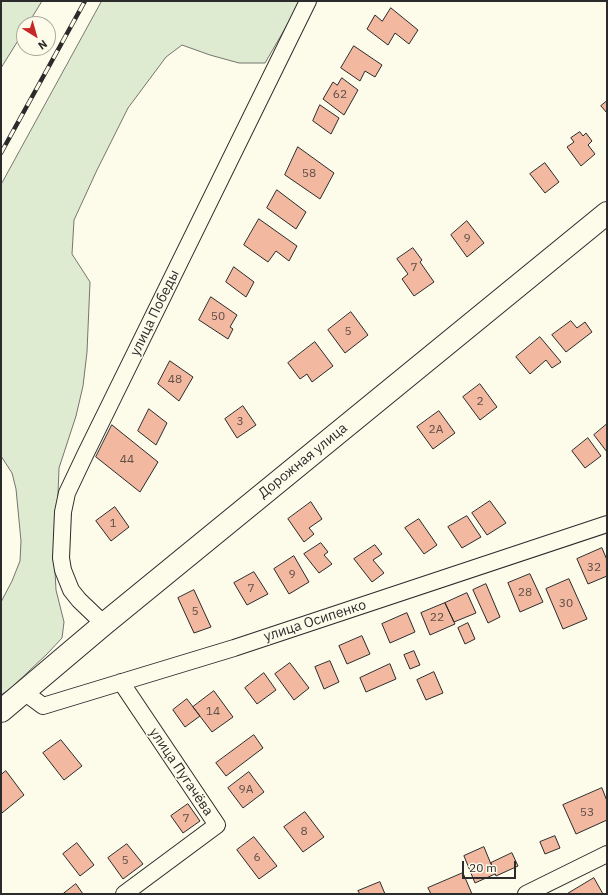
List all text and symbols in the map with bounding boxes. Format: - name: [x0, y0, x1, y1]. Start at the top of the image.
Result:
- north arrow: [16, 16, 56, 56]
- text: N: [35, 37, 50, 53]
- house number: 62: [333, 88, 347, 102]
- house number: 58: [302, 167, 316, 181]
- house number: 9: [463, 232, 471, 246]
- house number: 7: [410, 261, 418, 275]
- street label: улица Победы: [127, 267, 183, 359]
- house number: 50: [211, 310, 225, 324]
- house number: 5: [344, 325, 352, 339]
- house number: 48: [168, 373, 182, 387]
- house number: 2: [476, 395, 484, 409]
- house number: 3: [236, 415, 244, 429]
- street label: Дорожная улица: [255, 420, 351, 502]
- house number: 2А: [429, 423, 443, 437]
- house number: 44: [120, 453, 134, 467]
- house number: 1: [109, 517, 117, 531]
- house number: 32: [587, 561, 601, 575]
- house number: 9: [288, 568, 296, 582]
- house number: 7: [247, 582, 255, 596]
- house number: 28: [518, 586, 532, 600]
- street label: улица Осипенко: [262, 597, 368, 645]
- house number: 30: [559, 597, 573, 611]
- house number: 5: [191, 605, 199, 619]
- house number: 22: [430, 611, 444, 625]
- house number: 14: [206, 705, 220, 719]
- street label: улица Пугачёва: [145, 725, 217, 819]
- house number: 9А: [239, 783, 253, 797]
- house number: 53: [580, 806, 594, 820]
- house number: 7: [182, 812, 190, 826]
- house number: 8: [300, 825, 308, 839]
- house number: 6: [253, 851, 261, 865]
- scale bar: [464, 853, 518, 879]
- house number: 5: [121, 854, 129, 868]
- text: 20 m: [469, 860, 497, 875]

